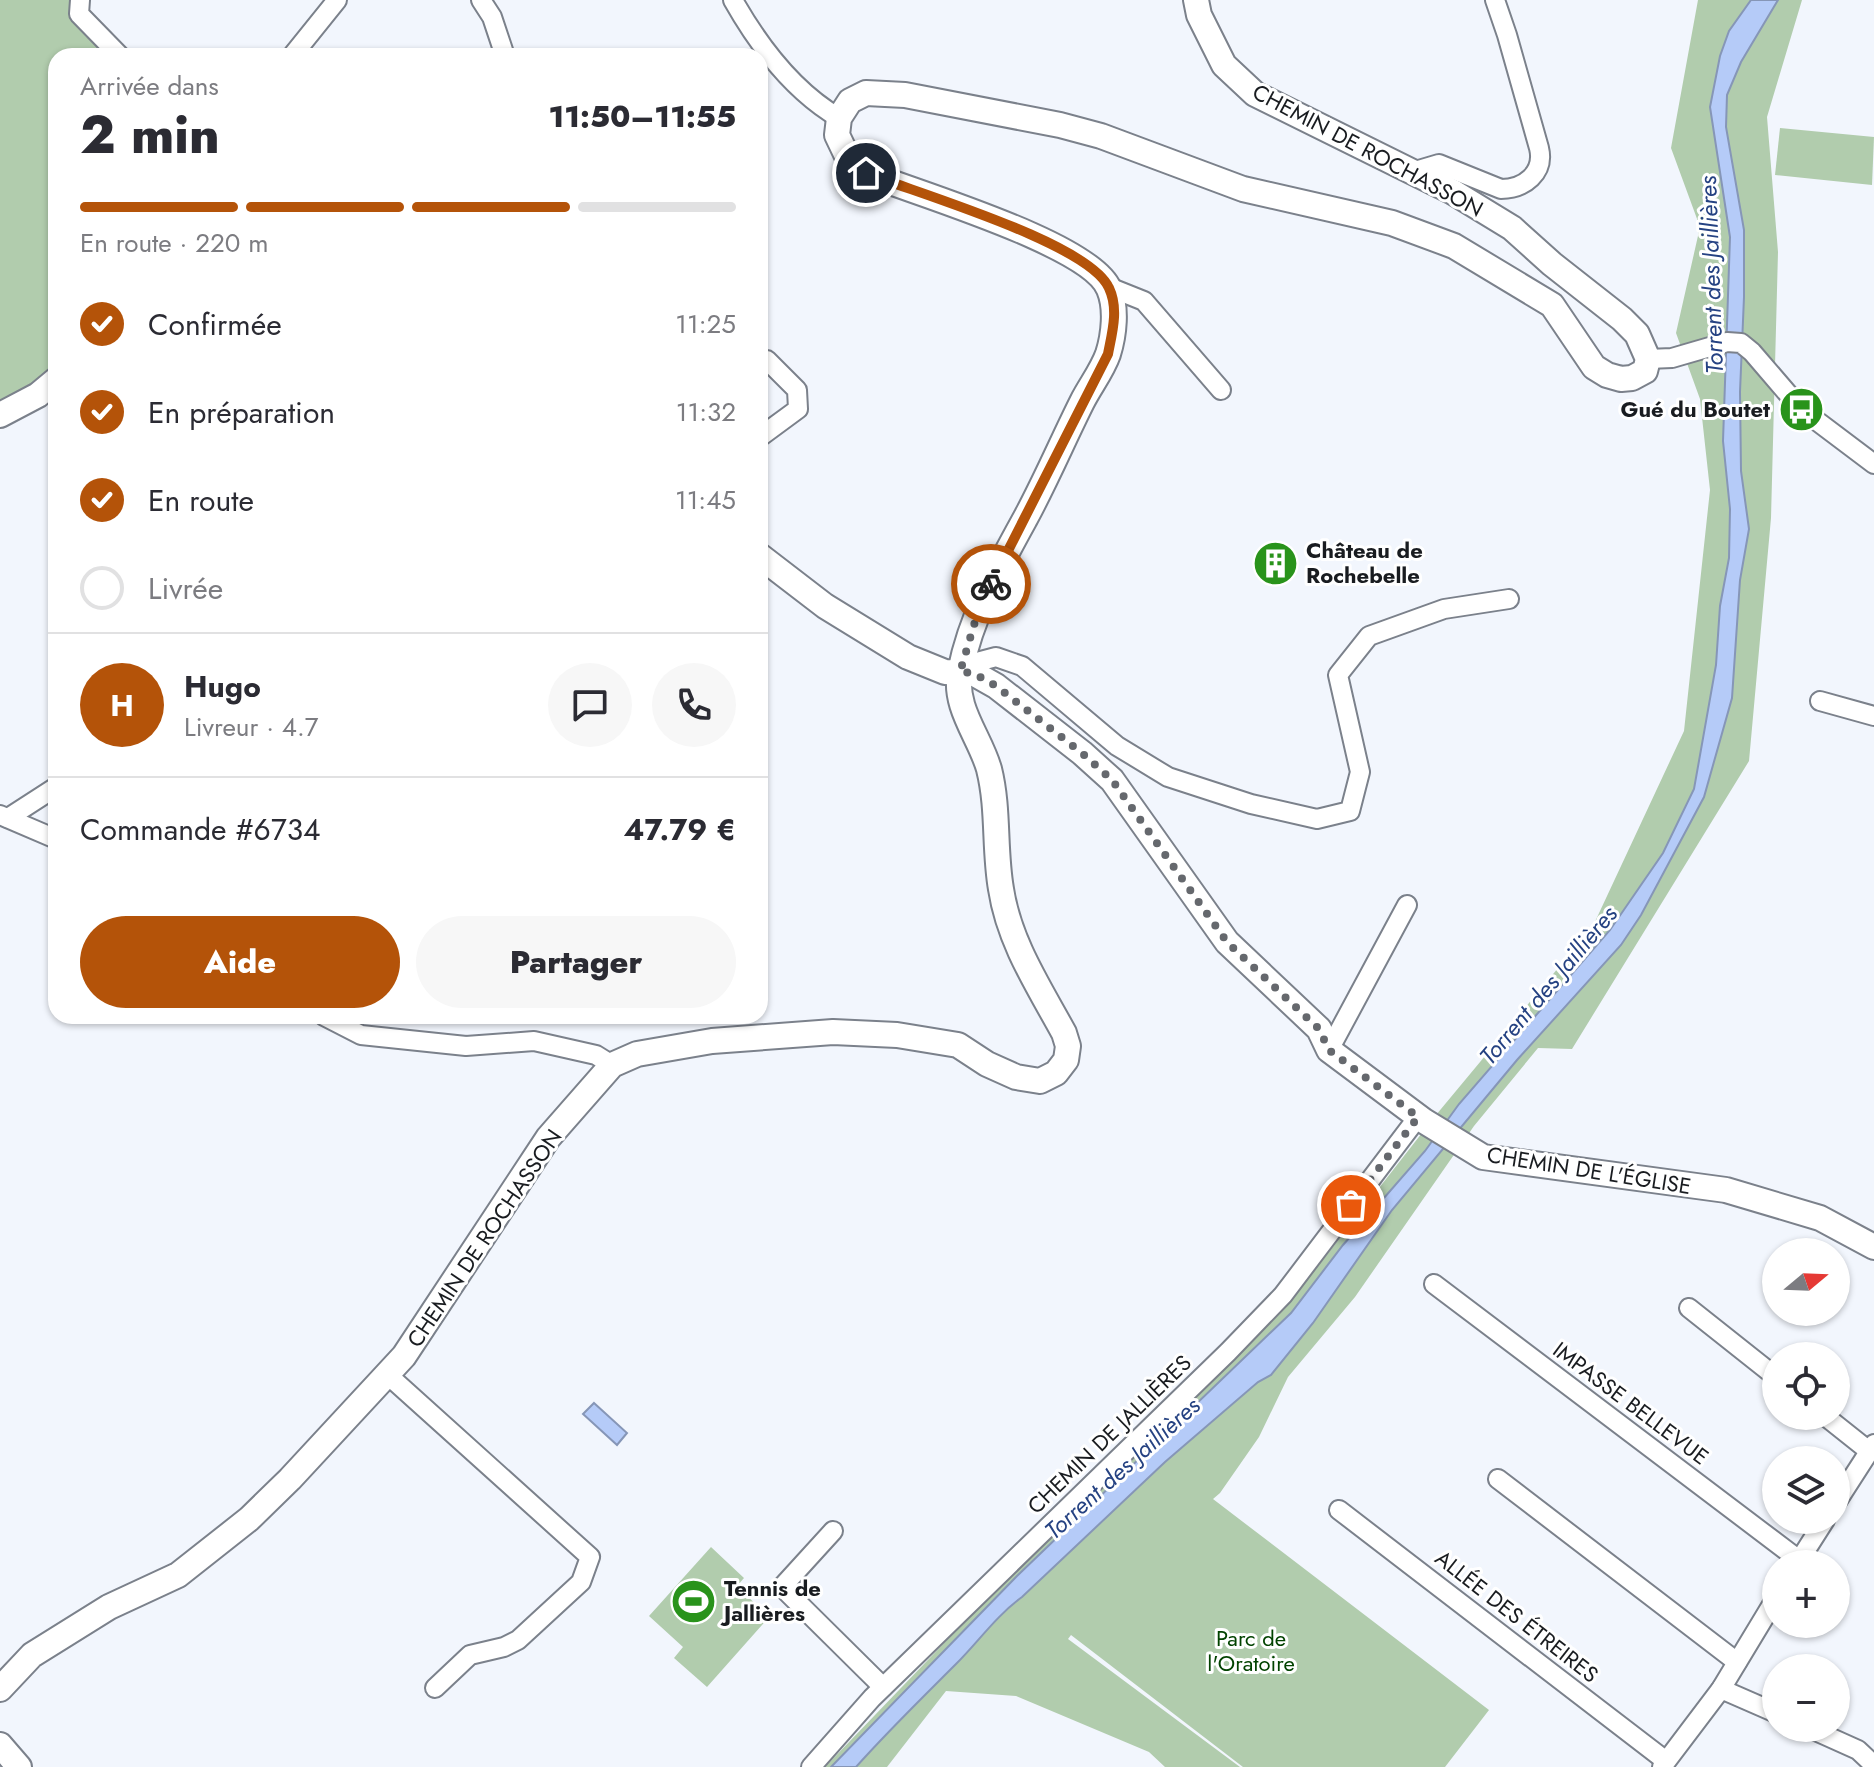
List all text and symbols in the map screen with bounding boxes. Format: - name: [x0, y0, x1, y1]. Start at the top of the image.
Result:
- text: Arrivée dans: [80, 67, 219, 105]
- street label: CHEMIN DE ROCHASSON: [1247, 76, 1489, 224]
- text: 11:50–11:55: [549, 95, 736, 138]
- text: 2 min: [80, 97, 220, 173]
- pin: [832, 139, 900, 207]
- icon: home: [844, 151, 888, 195]
- water label: Torrent des Jaillières: [1690, 175, 1732, 375]
- text: En route · 220 m: [80, 224, 268, 262]
- icon: check: [80, 302, 124, 346]
- text: Confirmée: [148, 303, 282, 346]
- text: 11:25: [675, 305, 736, 343]
- bus stop icon: Gué du Boutet: [1777, 385, 1825, 433]
- icon: check: [80, 390, 124, 434]
- text: En préparation: [148, 391, 335, 434]
- text: 11:32: [676, 393, 736, 431]
- place label: Gué du Boutet: [1621, 393, 1770, 425]
- icon: check: [80, 478, 124, 522]
- text: En route: [148, 479, 254, 522]
- text: 11:45: [675, 481, 736, 519]
- place label: Château de Rochebelle: [1306, 534, 1423, 591]
- building icon: Château de Rochebelle: [1251, 539, 1299, 587]
- courier: [951, 544, 1031, 624]
- icon: bike: [969, 562, 1013, 606]
- text: Livrée: [148, 567, 223, 610]
- button: chat: [548, 663, 632, 747]
- button: phone: [652, 663, 736, 747]
- text: Hugo: [184, 665, 261, 708]
- text: H: [110, 684, 134, 727]
- text: Livreur · 4.7: [184, 708, 318, 746]
- text: Commande #6734: [80, 808, 321, 851]
- text: 47.79 €: [624, 808, 736, 851]
- water label: Torrent des Jaillières: [1471, 897, 1626, 1072]
- button: Aide: [80, 916, 400, 1008]
- button: Partager: [416, 916, 736, 1008]
- street label: CHEMIN DE ROCHASSON: [399, 1123, 569, 1353]
- street label: CHEMIN DE L'ÉGLISE: [1485, 1138, 1693, 1202]
- pin: [1317, 1171, 1385, 1239]
- icon: bag: [1329, 1183, 1373, 1227]
- north arrow: [1762, 1238, 1850, 1326]
- map controls: [1762, 1238, 1850, 1742]
- street label: IMPASSE BELLEVUE: [1546, 1334, 1716, 1472]
- button: locate: [1762, 1342, 1850, 1430]
- street label: CHEMIN DE JALLIÈRES: [1020, 1347, 1198, 1521]
- water label: Torrent des Jaillières: [1037, 1388, 1208, 1547]
- button: layers: [1762, 1446, 1850, 1534]
- street label: ALLÉE DES ÉTREIRES: [1429, 1542, 1605, 1690]
- button: +: [1762, 1550, 1850, 1638]
- place label: Tennis de Jallières: [720, 1572, 821, 1629]
- sports icon: Tennis de Jallières: [669, 1577, 717, 1625]
- park label: Parc de l'Oratoire: [1207, 1622, 1295, 1679]
- button: −: [1762, 1654, 1850, 1742]

